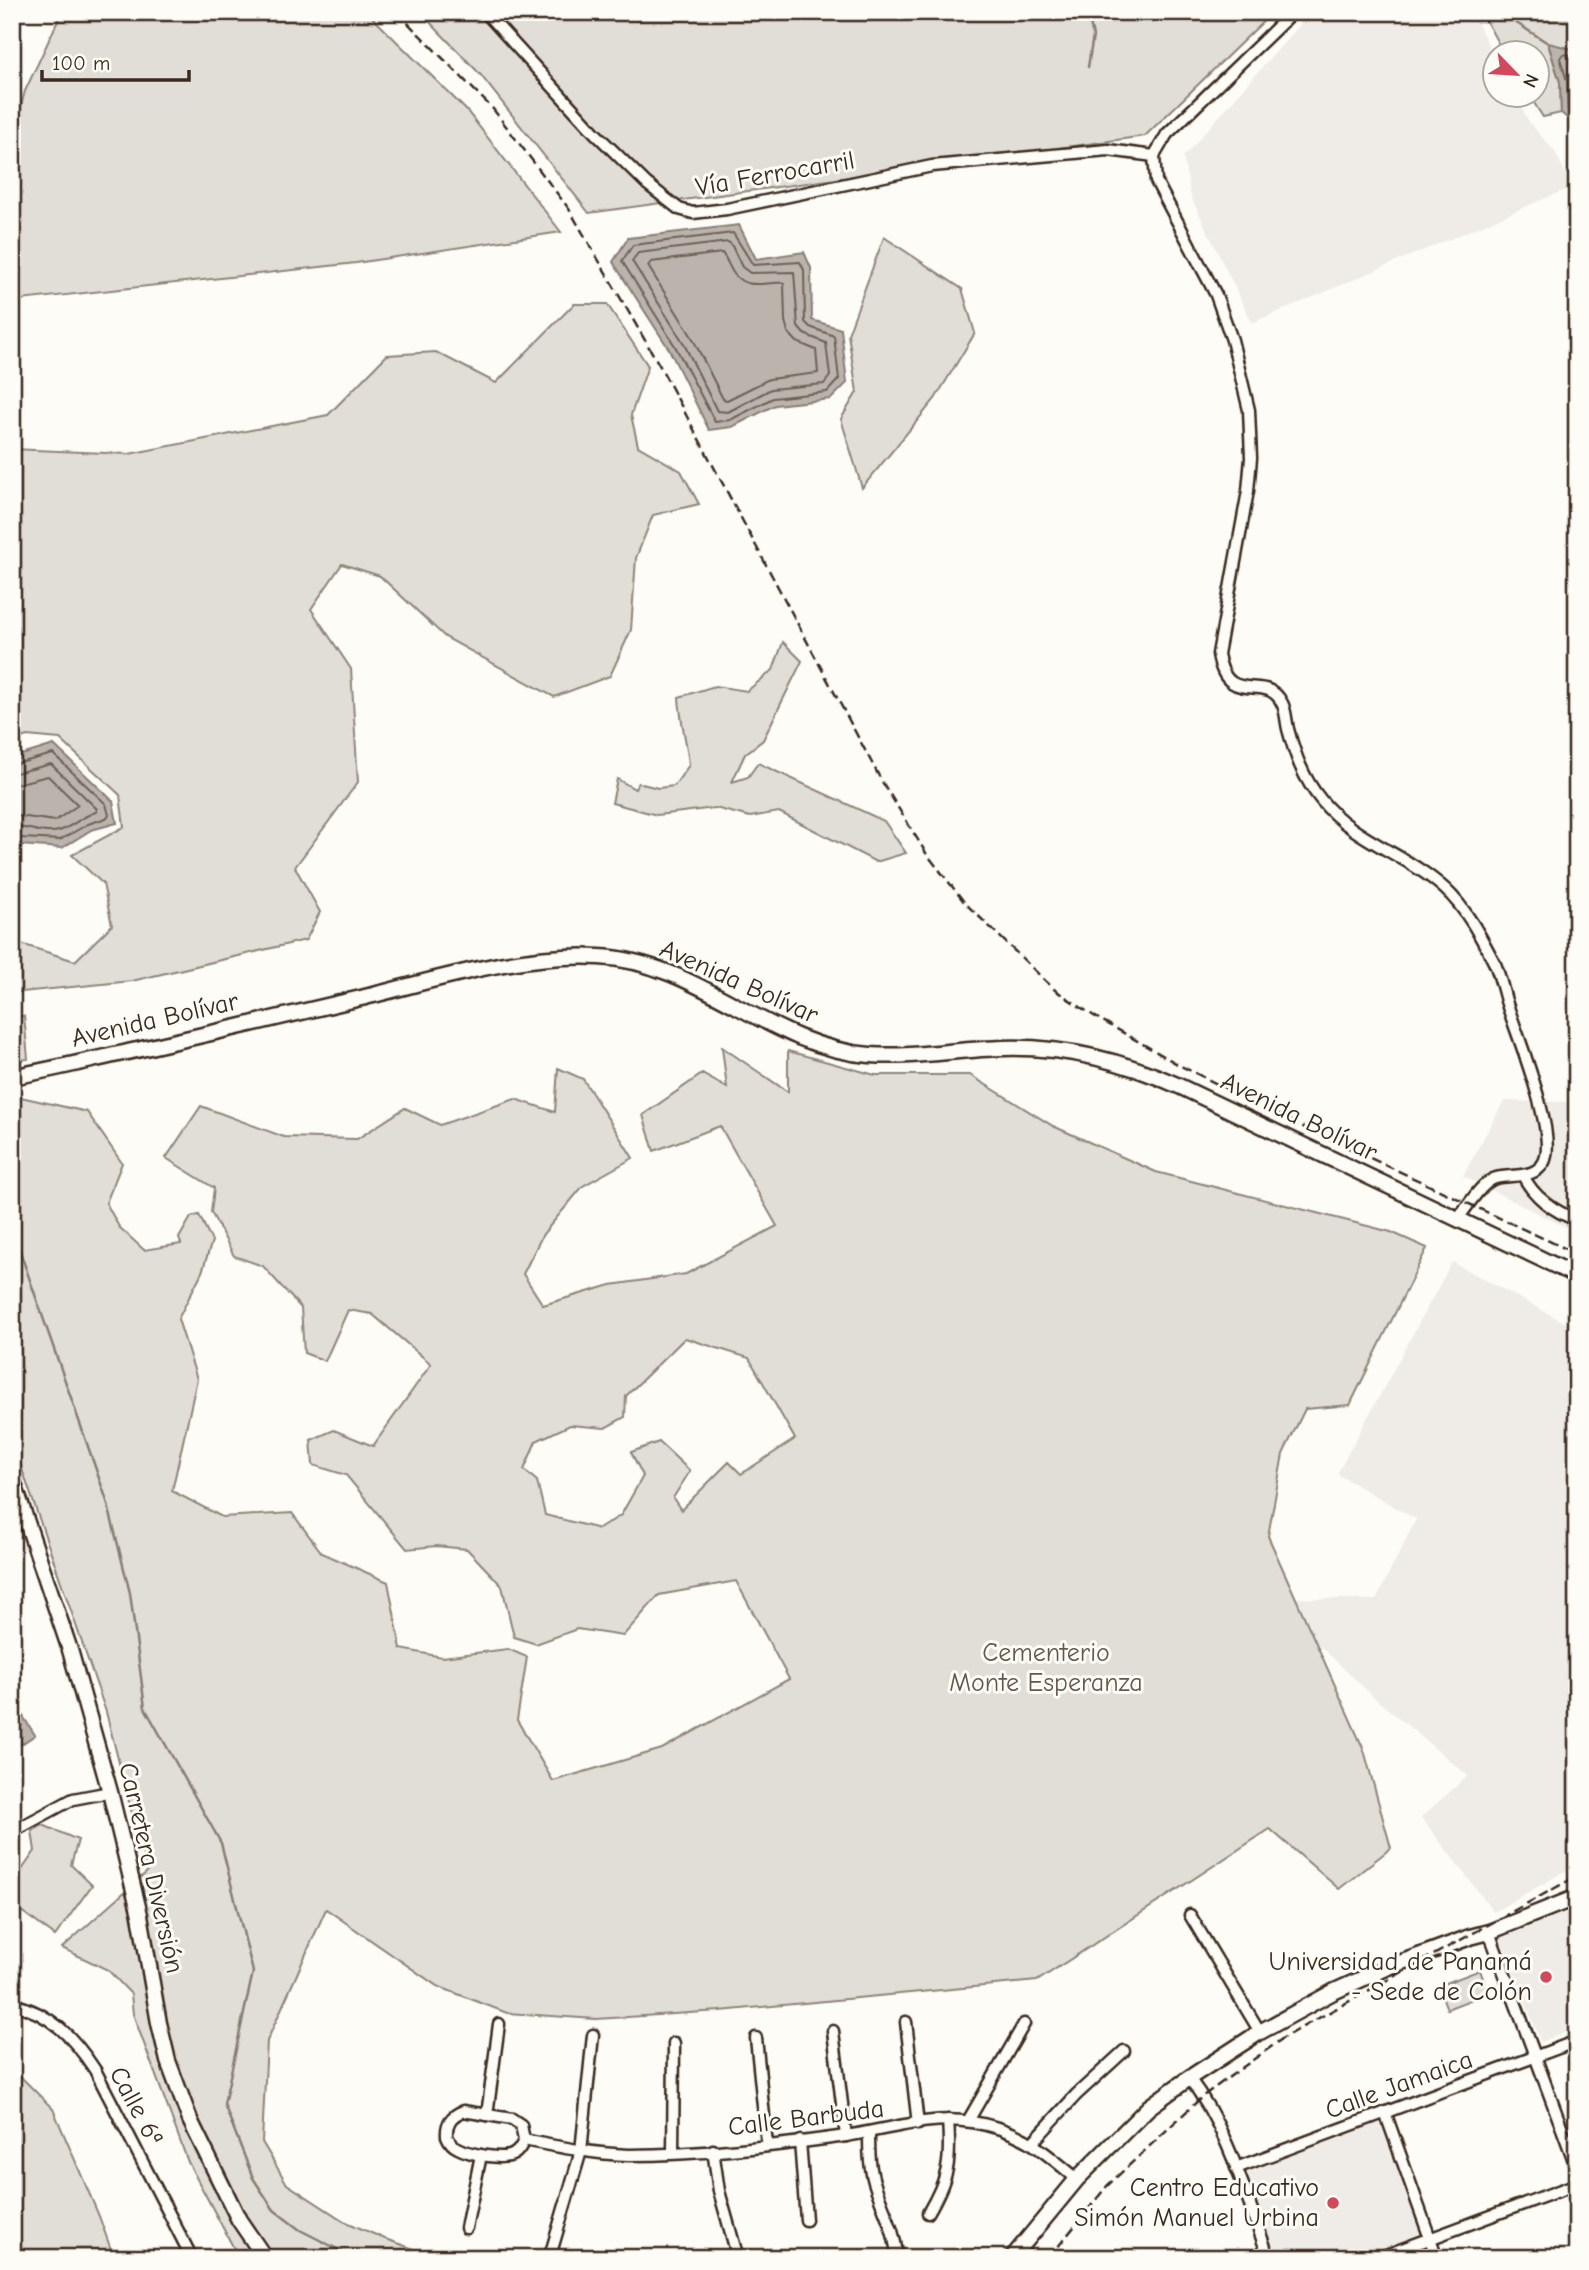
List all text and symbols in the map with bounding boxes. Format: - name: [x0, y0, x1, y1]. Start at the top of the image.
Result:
- scale bar: [42, 38, 189, 82]
- north arrow: [1480, 38, 1550, 108]
- text: 100 m: [52, 51, 110, 75]
- text: N: [1518, 70, 1543, 91]
- street label: Vía Ferrocarril: [693, 145, 857, 203]
- street label: Avenida Bolívar: [655, 934, 823, 1031]
- street label: Avenida Bolívar: [69, 986, 242, 1054]
- street label: Avenida Bolívar: [1216, 1066, 1383, 1168]
- park label: Cementerio Monte Esperanza: [949, 1638, 1143, 1698]
- street label: Carretera Diversión: [112, 1760, 190, 1976]
- place label: Universidad de Panamá - Sede de Colón: [1269, 1947, 1532, 2007]
- marker: Universidad de Panamá - Sede de Colón: [1538, 1969, 1554, 1985]
- street label: Calle Jamaica: [1321, 2044, 1477, 2126]
- street label: Calle 6ª: [103, 2062, 169, 2150]
- street label: Calle Barbuda: [726, 2094, 886, 2142]
- place label: Centro Educativo Simón Manuel Urbina: [1074, 2173, 1319, 2233]
- marker: Centro Educativo Simón Manuel Urbina: [1325, 2195, 1341, 2211]

